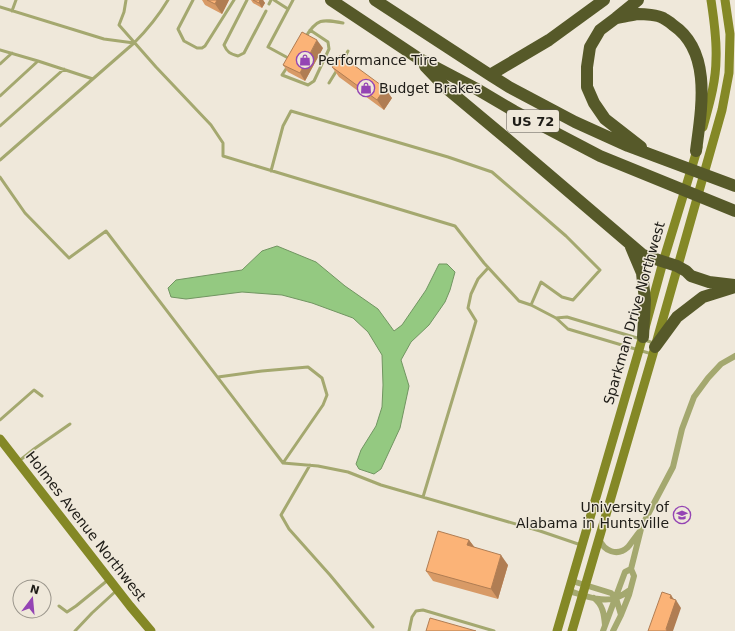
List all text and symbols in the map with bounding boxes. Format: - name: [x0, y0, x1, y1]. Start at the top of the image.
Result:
- shop icon: Performance Tire: [295, 50, 315, 70]
- place label: Performance Tire: [318, 52, 437, 68]
- shop icon: Budget Brakes: [356, 78, 376, 98]
- place label: Budget Brakes: [379, 80, 481, 96]
- road number: US 72: [507, 110, 559, 132]
- street label: Sparkman Drive Northwest: [600, 219, 668, 406]
- street label: Holmes Avenue Northwest: [22, 448, 150, 604]
- place label: University of Alabama in Huntsville: [516, 499, 670, 531]
- school or university icon: University of Alabama in Huntsville: [672, 505, 692, 525]
- north arrow: [12, 579, 52, 619]

